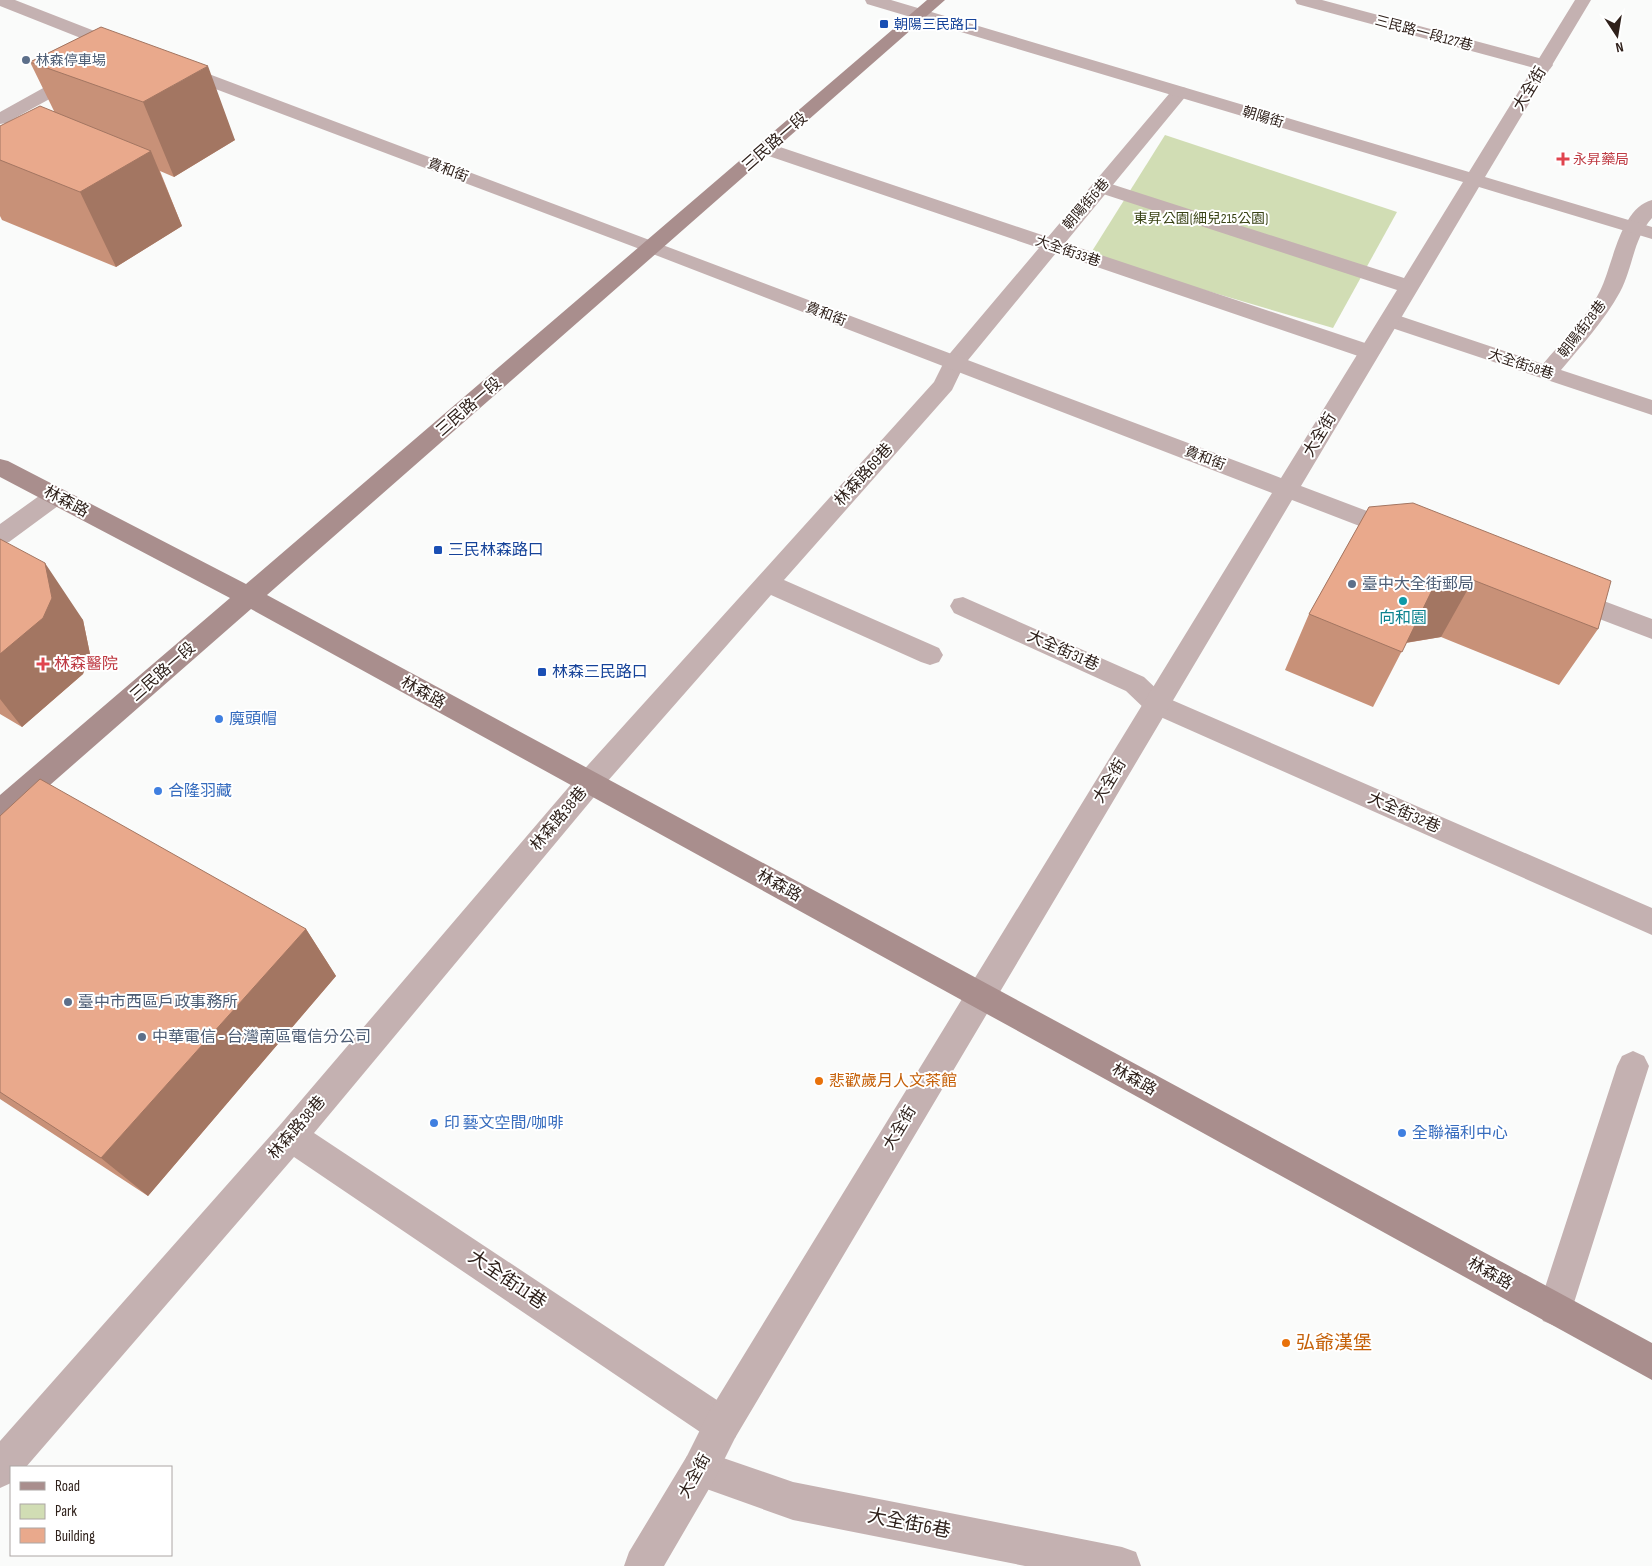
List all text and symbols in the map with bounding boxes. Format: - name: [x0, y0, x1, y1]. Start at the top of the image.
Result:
- north arrow: [1592, 10, 1642, 60]
- street label: 三民路一段127巷: [1373, 12, 1475, 54]
- place label: 朝陽三民路口: [894, 16, 978, 33]
- marker: 朝陽三民路口: [878, 18, 890, 30]
- text: N: [1614, 38, 1625, 56]
- place label: 林森停車場: [36, 52, 106, 69]
- marker: 林森停車場: [20, 54, 32, 66]
- street label: 大全街: [1509, 64, 1551, 114]
- street label: 朝陽街: [1240, 103, 1286, 131]
- street label: 三民路一段: [739, 109, 811, 175]
- place label: 永昇藥局: [1573, 151, 1629, 168]
- marker: 永昇藥局: [1557, 153, 1569, 165]
- street label: 貴和街: [425, 155, 471, 185]
- street label: 朝陽街6巷: [1059, 175, 1113, 233]
- park label: 東昇公園(細兒215公園): [1134, 210, 1268, 227]
- street label: 大全街33巷: [1033, 232, 1103, 270]
- street label: 朝陽街28巷: [1554, 297, 1610, 361]
- street label: 貴和街: [803, 299, 849, 329]
- street label: 大全街58巷: [1486, 345, 1556, 383]
- street label: 三民路一段: [433, 374, 505, 440]
- street label: 大全街: [1299, 410, 1341, 460]
- street label: 林森路69巷: [831, 440, 897, 510]
- street label: 貴和街: [1182, 443, 1228, 473]
- street label: 林森路: [40, 482, 92, 522]
- place label: 三民林森路口: [448, 541, 544, 560]
- marker: 三民林森路口: [432, 544, 444, 556]
- place label: 臺中大全街郵局: [1362, 575, 1474, 594]
- marker: 臺中大全街郵局: [1346, 578, 1358, 590]
- marker: 向和園: [1397, 595, 1409, 607]
- place label: 向和園: [1379, 609, 1427, 628]
- street label: 大全街31巷: [1024, 627, 1102, 675]
- street label: 三民路一段: [127, 639, 199, 705]
- place label: 林森醫院: [54, 655, 118, 674]
- marker: 林森醫院: [36, 657, 50, 671]
- place label: 林森三民路口: [552, 663, 648, 682]
- marker: 林森三民路口: [536, 666, 548, 678]
- street label: 林森路: [397, 673, 449, 713]
- place label: 魔頭帽: [229, 710, 277, 729]
- marker: 魔頭帽: [213, 713, 225, 725]
- street label: 大全街: [1089, 756, 1131, 806]
- place label: 合隆羽藏: [168, 782, 232, 801]
- street label: 林森路38巷: [527, 783, 591, 855]
- marker: 合隆羽藏: [152, 785, 164, 797]
- street label: 大全街32巷: [1365, 789, 1443, 837]
- street label: 林森路: [753, 866, 805, 906]
- place label: 臺中市西區戶政事務所: [78, 993, 238, 1012]
- marker: 臺中市西區戶政事務所: [62, 996, 74, 1008]
- place label: 中華電信 - 台灣南區電信分公司: [152, 1028, 371, 1047]
- marker: 中華電信 - 台灣南區電信分公司: [136, 1031, 148, 1043]
- street label: 林森路: [1108, 1060, 1160, 1100]
- place label: 悲歡歲月人文茶館: [829, 1072, 957, 1091]
- marker: 悲歡歲月人文茶館: [813, 1075, 825, 1087]
- street label: 林森路38巷: [264, 1092, 330, 1164]
- street label: 大全街: [879, 1103, 921, 1153]
- place label: 印 藝文空間/咖啡: [444, 1114, 563, 1133]
- marker: 印 藝文空間/咖啡: [428, 1117, 440, 1129]
- place label: 全聯福利中心: [1412, 1124, 1508, 1143]
- marker: 全聯福利中心: [1396, 1127, 1408, 1139]
- street label: 大全街11巷: [464, 1245, 550, 1315]
- street label: 林森路: [1464, 1254, 1516, 1294]
- place label: 弘爺漢堡: [1296, 1332, 1372, 1355]
- marker: 弘爺漢堡: [1280, 1337, 1292, 1349]
- street label: 大全街: [675, 1450, 715, 1502]
- legend: [10, 1466, 172, 1556]
- text: Road: [55, 1477, 80, 1496]
- text: Park: [55, 1502, 77, 1521]
- street label: 大全街6巷: [865, 1505, 953, 1543]
- text: Building: [55, 1527, 95, 1546]

